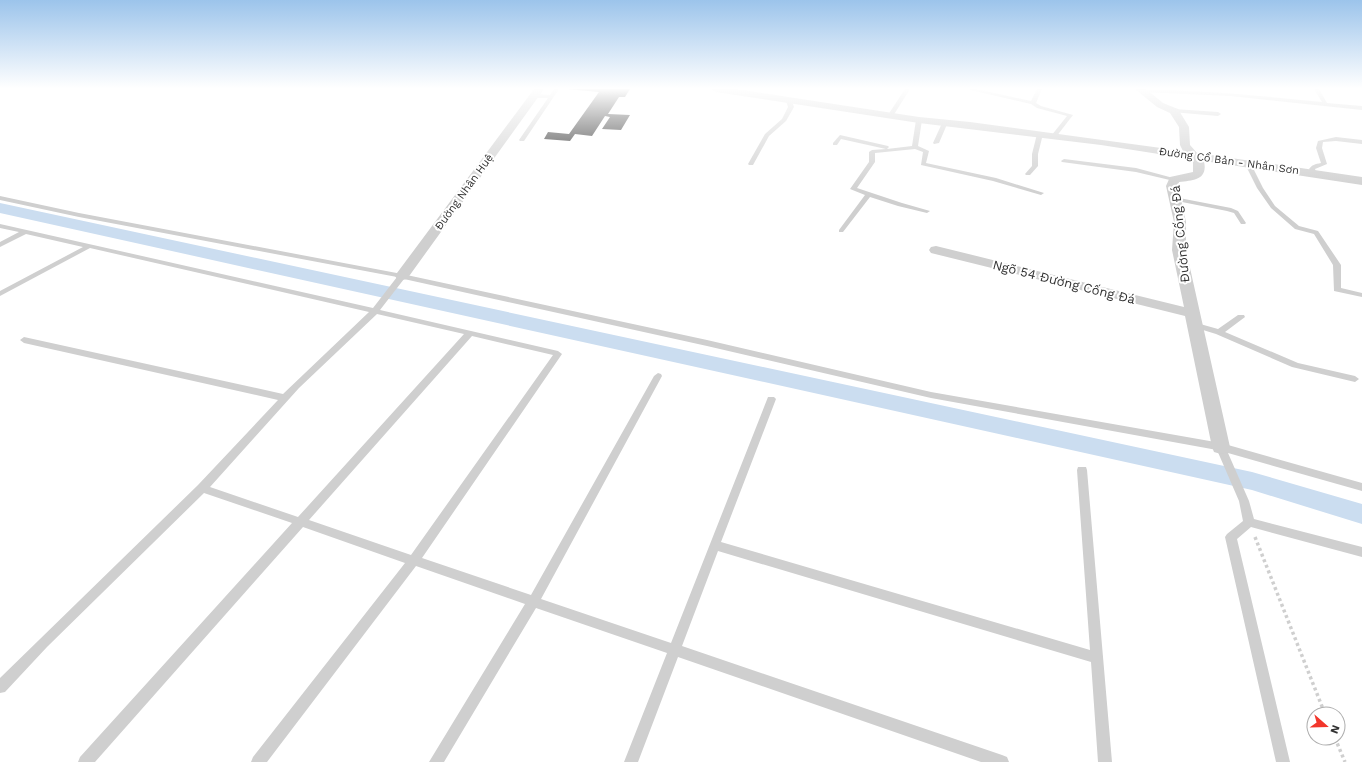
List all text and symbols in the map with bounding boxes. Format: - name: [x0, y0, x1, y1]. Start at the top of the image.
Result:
- street label: Đường Cổ Bản - Nhân Sơn: [1158, 145, 1300, 177]
- street label: Đường Nhân Huệ: [432, 152, 496, 232]
- street label: Đường Cống Đá: [1167, 184, 1193, 283]
- street label: Ngõ 54 Đường Cống Đá: [991, 257, 1137, 307]
- north arrow: [1306, 706, 1346, 746]
- text: N: [1327, 723, 1342, 735]

